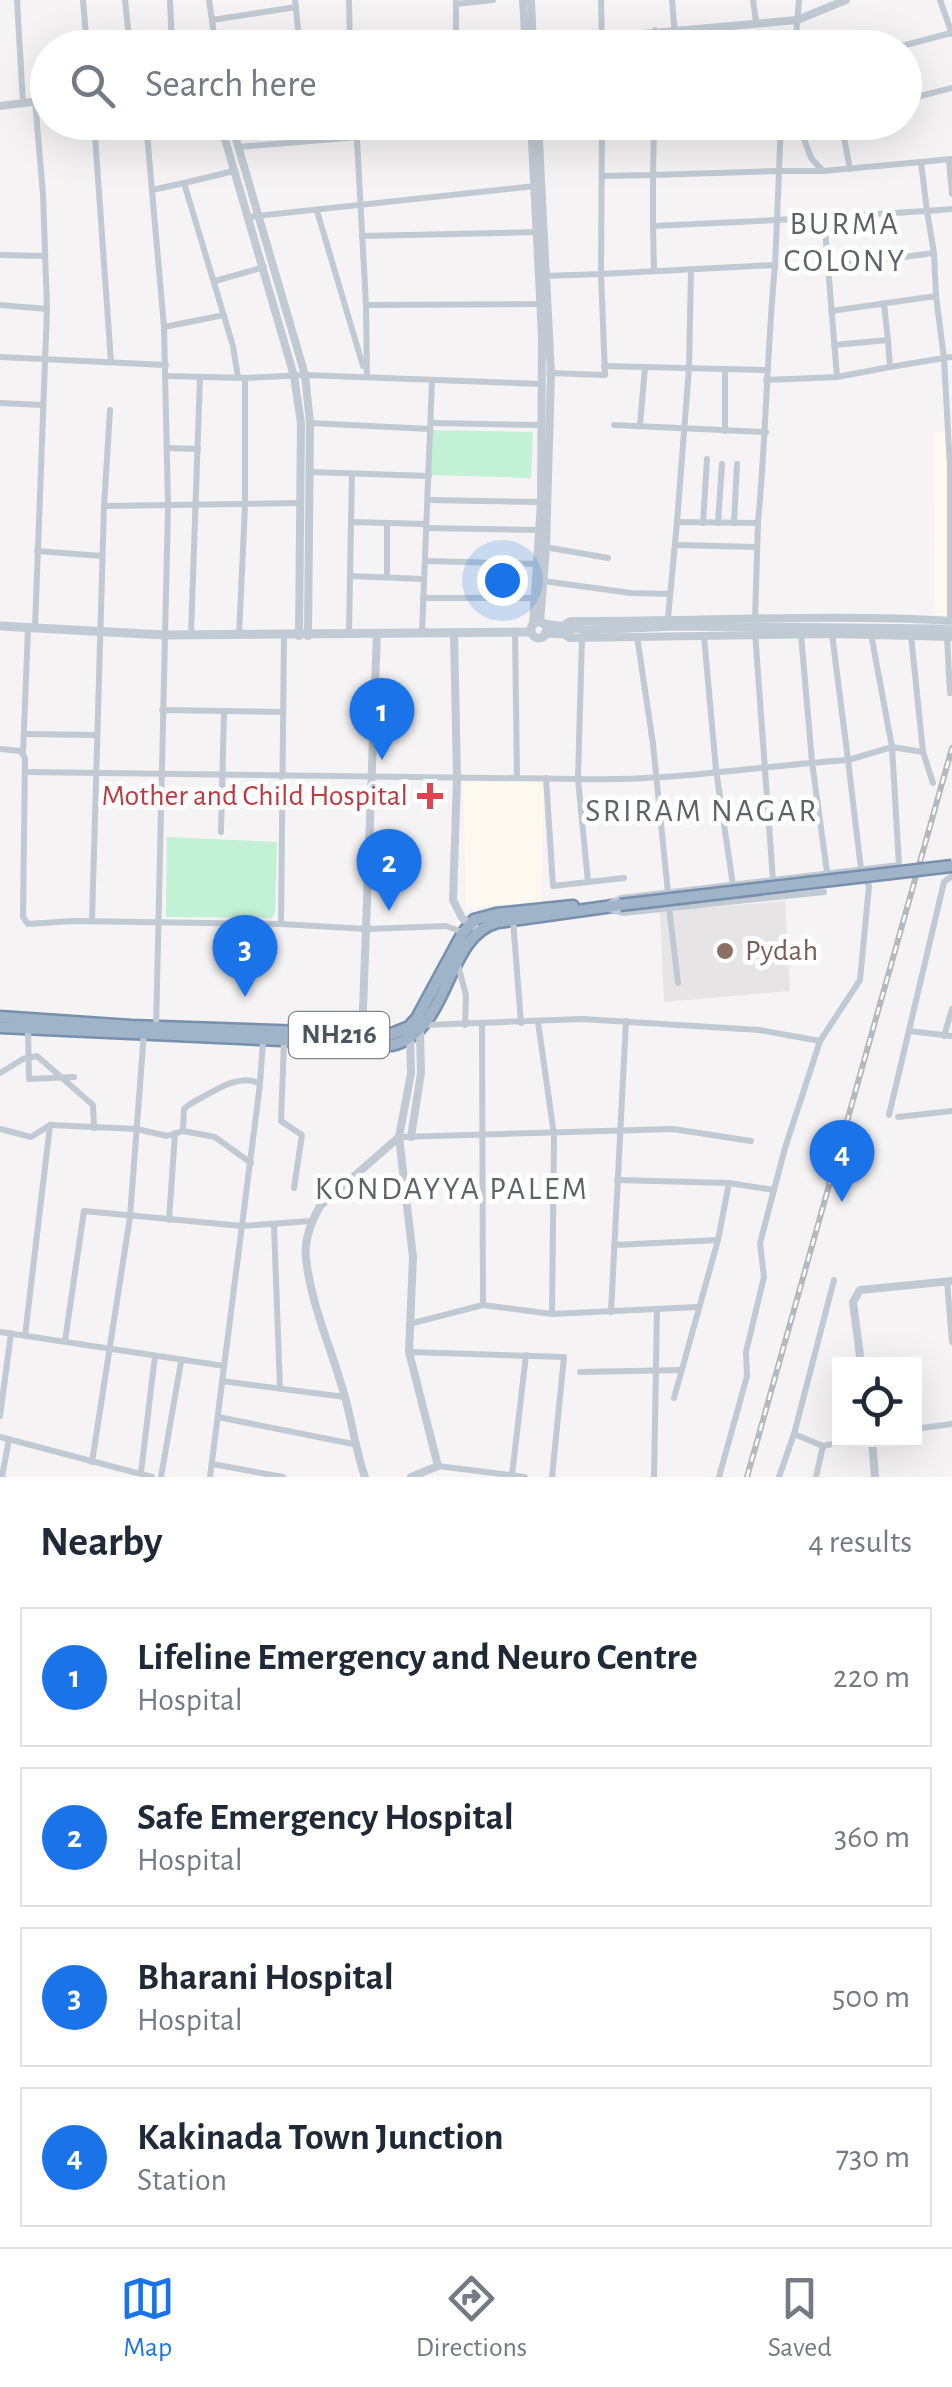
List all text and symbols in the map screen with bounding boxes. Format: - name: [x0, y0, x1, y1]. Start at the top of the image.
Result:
- search box: [30, 30, 922, 140]
- icon: search: [65, 58, 120, 113]
- text: Search here: [145, 66, 317, 104]
- district label: BURMA COLONY: [783, 208, 907, 277]
- your location: [477, 555, 528, 606]
- pin: 1: [350, 678, 414, 760]
- place label: Mother and Child Hospital: [102, 781, 408, 811]
- marker: Mother and Child Hospital: [417, 783, 443, 809]
- district label: SRIRAM NAGAR: [585, 795, 819, 827]
- pin: 2: [356, 828, 422, 911]
- pin: 3: [212, 914, 278, 997]
- place label: Pydah: [745, 936, 818, 966]
- marker: Pydah: [714, 940, 736, 962]
- road number: NH216: [289, 1012, 389, 1058]
- pin: 4: [810, 1120, 874, 1202]
- district label: KONDAYYA PALEM: [315, 1173, 589, 1205]
- map controls: [832, 1357, 922, 1447]
- button: locate: [832, 1357, 922, 1447]
- text: Nearby: [40, 1521, 163, 1563]
- text: 4 results: [808, 1526, 912, 1558]
- text: Lifeline Emergency and Neuro Centre: [137, 1639, 698, 1677]
- text: 1: [69, 1661, 80, 1693]
- text: 220 m: [833, 1661, 910, 1693]
- text: Hospital: [137, 1684, 243, 1716]
- text: Safe Emergency Hospital: [137, 1799, 514, 1837]
- text: 2: [67, 1821, 82, 1853]
- text: 360 m: [834, 1821, 910, 1853]
- text: Hospital: [137, 1844, 243, 1876]
- text: Bharani Hospital: [137, 1959, 394, 1997]
- text: 3: [68, 1981, 81, 2013]
- text: 500 m: [832, 1981, 910, 2013]
- text: Hospital: [137, 2004, 243, 2036]
- text: Kakinada Town Junction: [137, 2119, 504, 2157]
- text: 4: [66, 2141, 83, 2173]
- text: 730 m: [836, 2141, 910, 2173]
- text: Station: [137, 2164, 227, 2196]
- tab: Map: [120, 2271, 175, 2365]
- tab: Directions: [416, 2271, 527, 2365]
- tab: Saved: [768, 2271, 832, 2365]

